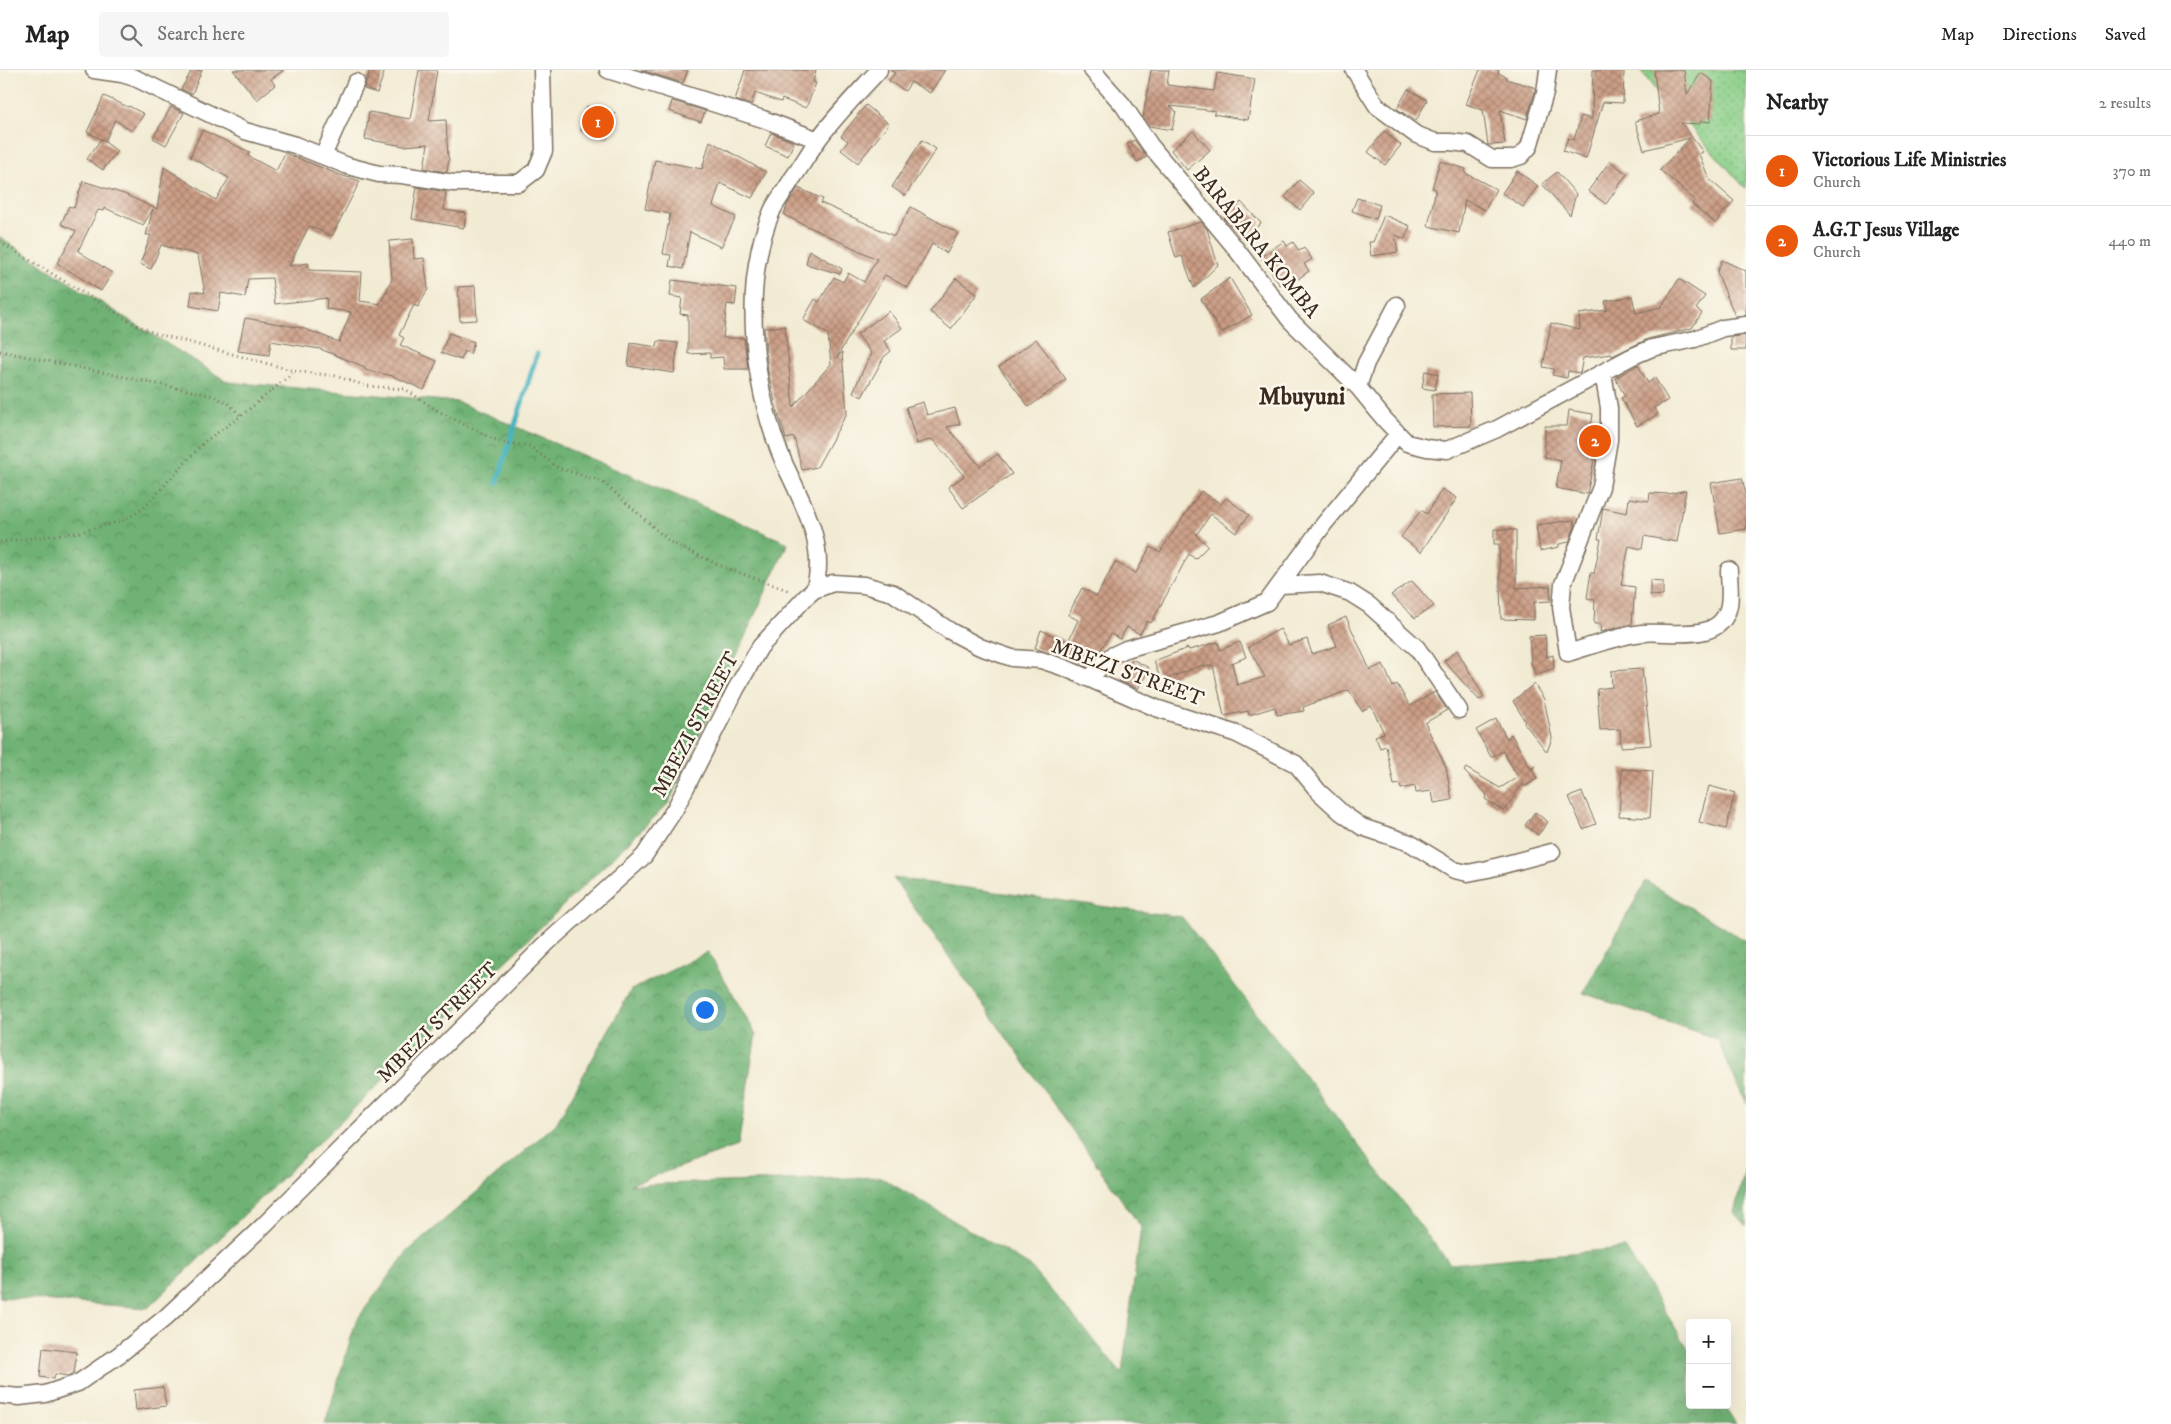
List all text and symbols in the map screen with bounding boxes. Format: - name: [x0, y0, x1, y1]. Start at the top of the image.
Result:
- search box: [99, 12, 449, 57]
- text: Map: [25, 20, 69, 50]
- icon: search: [117, 21, 145, 49]
- text: Search here: [157, 23, 245, 46]
- text: Map: [1941, 24, 1974, 46]
- text: Directions: [2002, 24, 2077, 46]
- text: Saved: [2105, 24, 2146, 46]
- text: Nearby: [1766, 90, 1828, 116]
- text: 2 results: [2099, 93, 2151, 113]
- pin: 1: [582, 103, 614, 141]
- text: Victorious Life Ministries: [1813, 149, 2006, 172]
- text: 1: [1779, 161, 1785, 181]
- text: 370 m: [2113, 161, 2151, 181]
- street label: BARABARA KOMBA: [1187, 162, 1326, 324]
- text: Church: [1813, 172, 1861, 192]
- text: A.G.T Jesus Village: [1813, 219, 1959, 242]
- text: 2: [1778, 231, 1786, 251]
- text: 440 m: [2109, 231, 2151, 251]
- text: Church: [1813, 242, 1861, 262]
- district label: Mbuyuni: [1259, 382, 1345, 412]
- pin: 2: [1579, 422, 1611, 460]
- street label: MBEZI STREET: [1048, 633, 1208, 713]
- street label: MBEZI STREET: [647, 647, 745, 801]
- street label: MBEZI STREET: [372, 957, 504, 1089]
- your location: [692, 997, 718, 1023]
- map controls: [1686, 1319, 1731, 1409]
- button: +: [1686, 1319, 1731, 1364]
- button: −: [1686, 1364, 1731, 1409]

